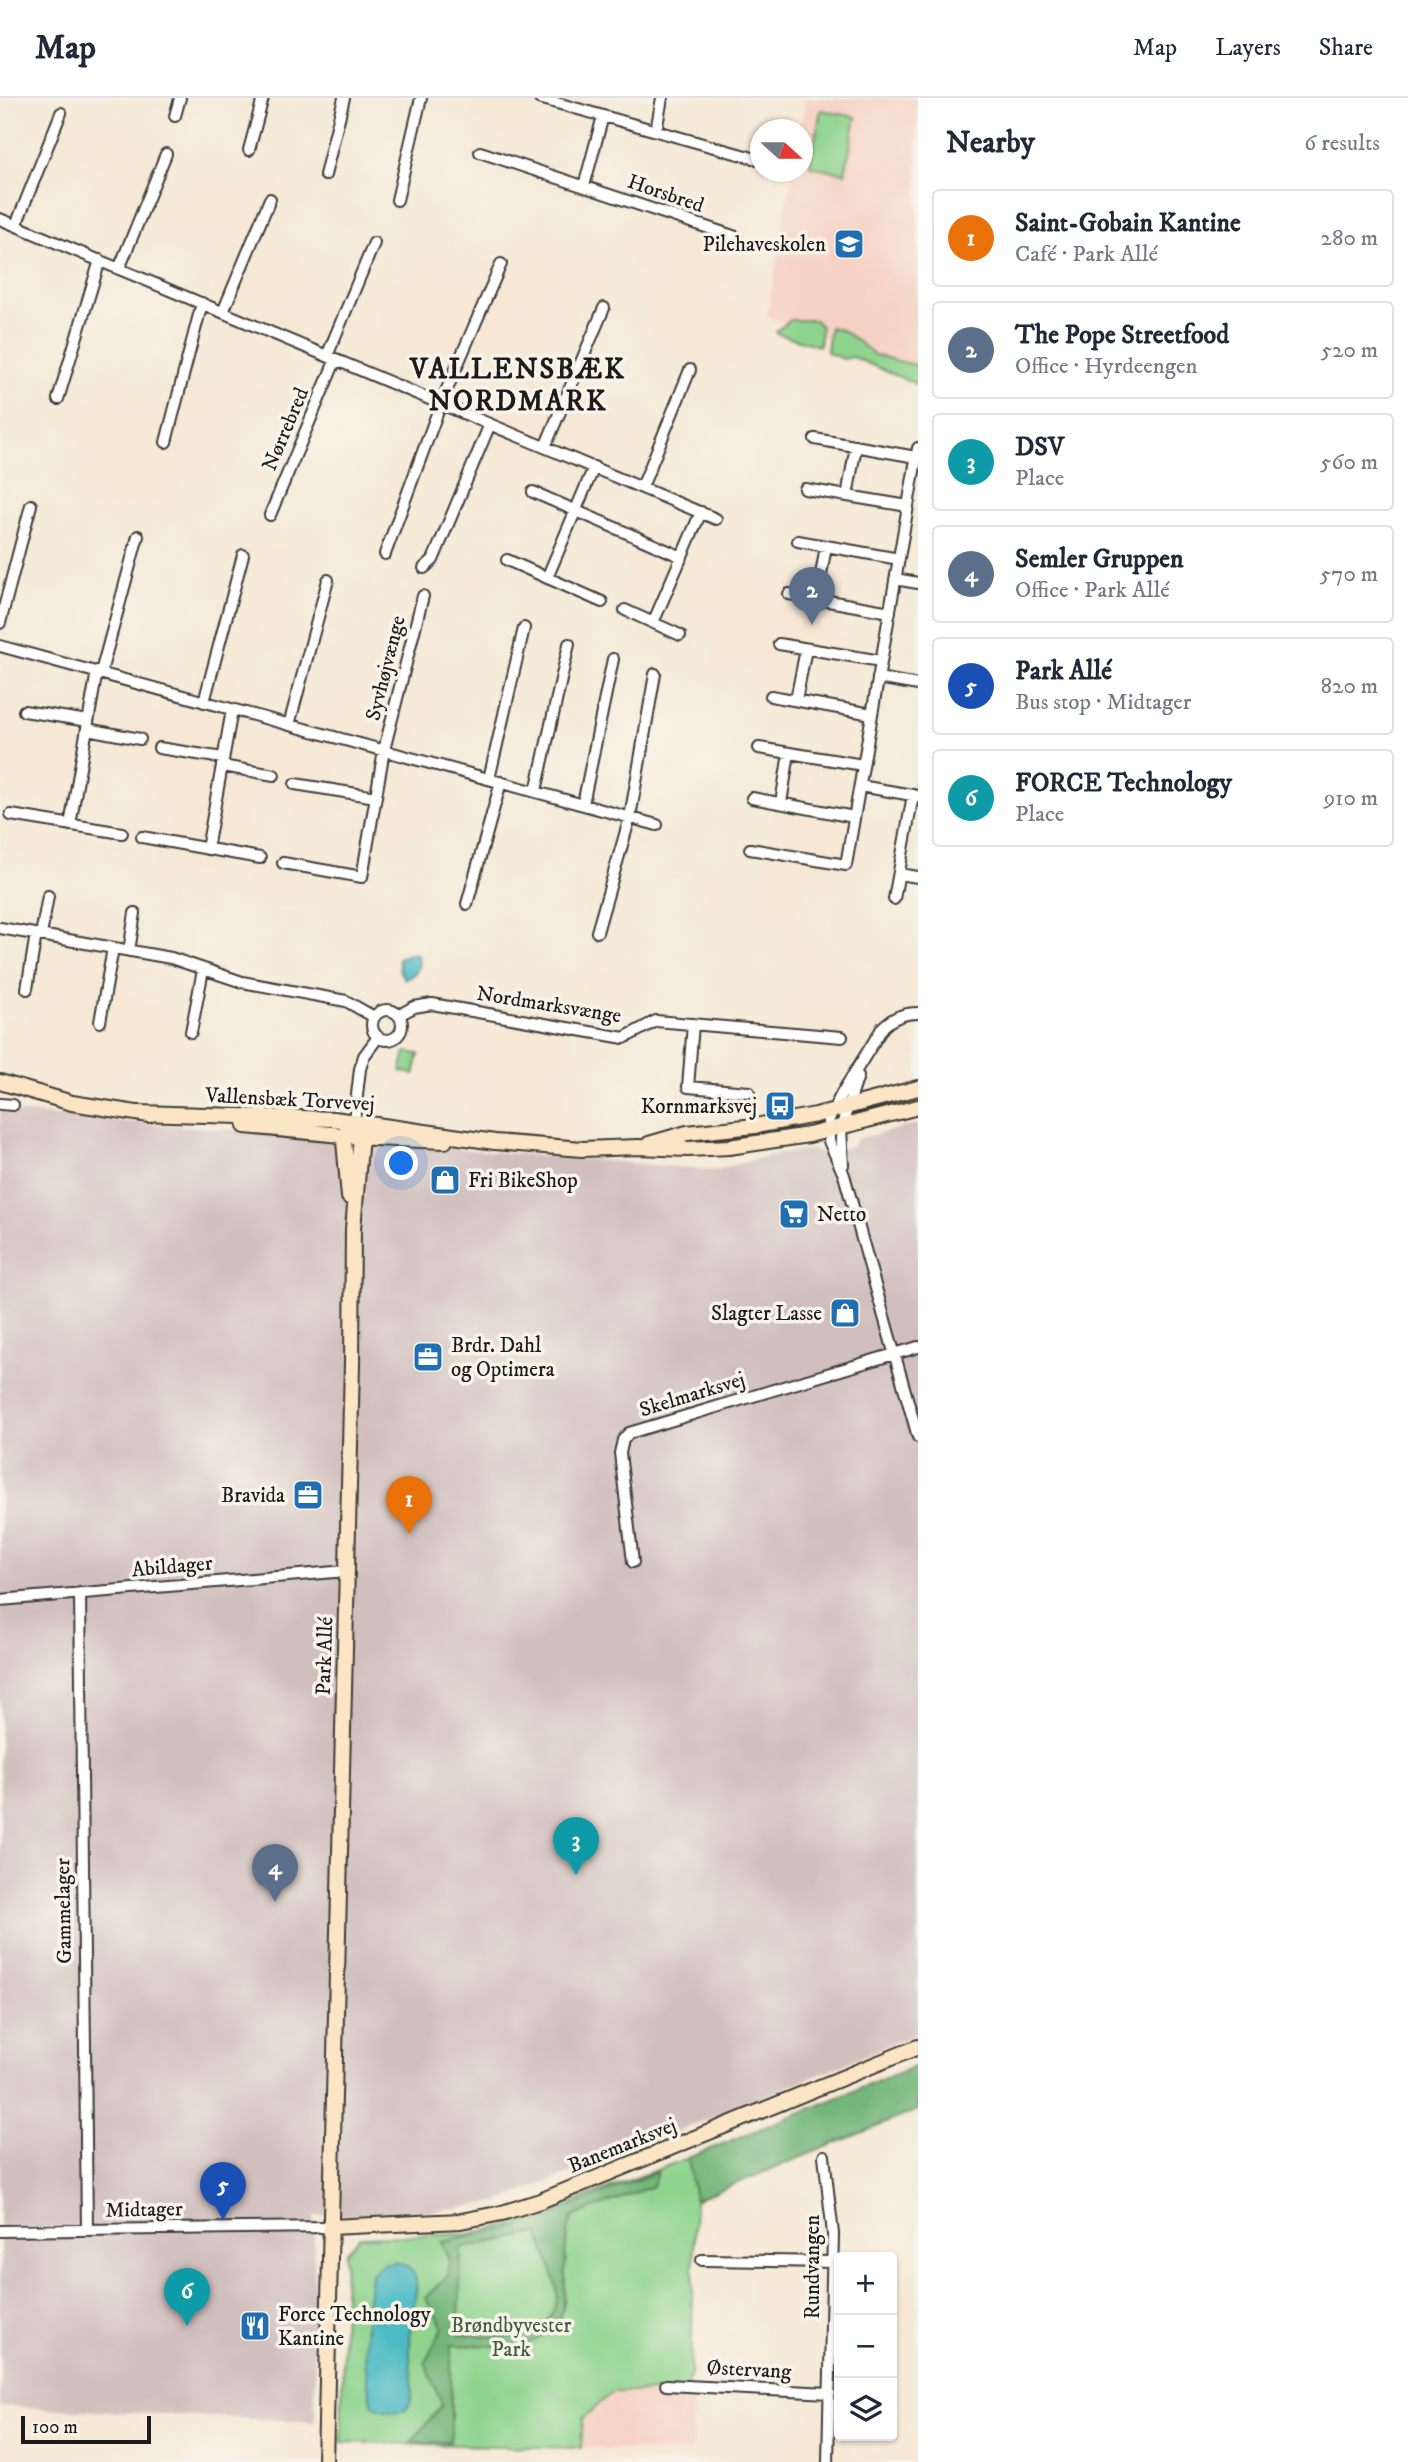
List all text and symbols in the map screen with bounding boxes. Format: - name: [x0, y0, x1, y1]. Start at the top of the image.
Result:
- text: Map: [35, 28, 96, 69]
- text: Map: [1133, 33, 1177, 63]
- text: Layers: [1215, 33, 1281, 63]
- text: Share: [1319, 33, 1373, 63]
- north arrow: [750, 119, 813, 182]
- text: Nearby: [946, 125, 1035, 162]
- text: 6 results: [1304, 129, 1380, 158]
- street label: Horsbred: [624, 169, 708, 219]
- text: Saint-Gobain Kantine: [1015, 207, 1241, 240]
- text: 1: [967, 224, 975, 253]
- text: 280 m: [1321, 224, 1378, 253]
- school or university icon: Pilehaveskolen: [832, 227, 866, 261]
- place label: Pilehaveskolen: [702, 232, 826, 258]
- text: Café · Park Allé: [1015, 240, 1158, 269]
- text: The Pope Streetfood: [1015, 319, 1229, 352]
- text: 2: [965, 336, 977, 365]
- text: 520 m: [1321, 336, 1378, 365]
- district label: VALLENSBÆK NORDMARK: [409, 352, 626, 419]
- text: Office · Hyrdeengen: [1015, 352, 1198, 381]
- street label: Nørrebred: [257, 383, 315, 475]
- text: DSV: [1015, 431, 1064, 464]
- text: 3: [967, 448, 975, 477]
- text: 560 m: [1320, 448, 1378, 477]
- text: Place: [1015, 464, 1064, 493]
- text: Semler Gruppen: [1015, 543, 1184, 576]
- text: 4: [964, 560, 978, 589]
- text: 570 m: [1320, 560, 1378, 589]
- pin: 2: [789, 567, 835, 625]
- text: Office · Park Allé: [1015, 576, 1170, 605]
- street label: Syvhøjvænge: [360, 613, 412, 723]
- text: Park Allé: [1015, 655, 1112, 688]
- text: 5: [965, 672, 977, 701]
- text: 820 m: [1321, 672, 1378, 701]
- text: Bus stop · Midtager: [1015, 688, 1191, 717]
- text: FORCE Technology: [1015, 767, 1232, 800]
- text: 6: [965, 784, 977, 813]
- text: 910 m: [1324, 784, 1378, 813]
- text: Place: [1015, 800, 1064, 829]
- street label: Nordmarksvænge: [475, 981, 623, 1029]
- street label: Vallensbæk Torvevej: [204, 1083, 375, 1117]
- bus stop icon: Kornmarksvej: [763, 1089, 797, 1123]
- place label: Kornmarksvej: [641, 1094, 757, 1120]
- your location: [384, 1146, 418, 1180]
- shop icon: Fri BikeShop: [428, 1163, 462, 1197]
- place label: Fri BikeShop: [468, 1168, 578, 1194]
- supermarket icon: Netto: [777, 1197, 811, 1231]
- place label: Netto: [817, 1202, 866, 1228]
- shop icon: Slagter Lasse: [828, 1296, 862, 1330]
- place label: Slagter Lasse: [711, 1301, 822, 1327]
- place label: Brdr. Dahl og Optimera: [451, 1333, 555, 1383]
- office icon: Brdr. Dahl og Optimera: [411, 1340, 445, 1374]
- street label: Skelmarksvej: [636, 1367, 748, 1423]
- pin: 1: [386, 1476, 432, 1534]
- office icon: Bravida: [291, 1478, 325, 1512]
- place label: Bravida: [221, 1483, 285, 1509]
- street label: Abildager: [131, 1550, 214, 1583]
- street label: Park Allé: [311, 1616, 339, 1696]
- pin: 3: [553, 1817, 599, 1875]
- pin: 4: [252, 1844, 298, 1902]
- street label: Gammelager: [50, 1858, 78, 1964]
- street label: Banemarksvej: [564, 2112, 680, 2179]
- pin: 5: [200, 2162, 246, 2220]
- street label: Midtager: [105, 2196, 183, 2224]
- street label: Rundvangen: [800, 2215, 826, 2319]
- map controls: [834, 2252, 897, 2441]
- button: +: [834, 2252, 897, 2315]
- pin: 6: [164, 2268, 210, 2326]
- place label: Force Technology Kantine: [278, 2302, 432, 2352]
- restaurant icon: Force Technology Kantine: [238, 2309, 272, 2343]
- park label: Brøndbyvester Park: [451, 2313, 571, 2363]
- button: −: [834, 2315, 897, 2378]
- street label: Østervang: [706, 2355, 793, 2385]
- button: layers: [834, 2378, 897, 2441]
- scale bar: [21, 2413, 150, 2445]
- text: 100 m: [32, 2416, 78, 2439]

